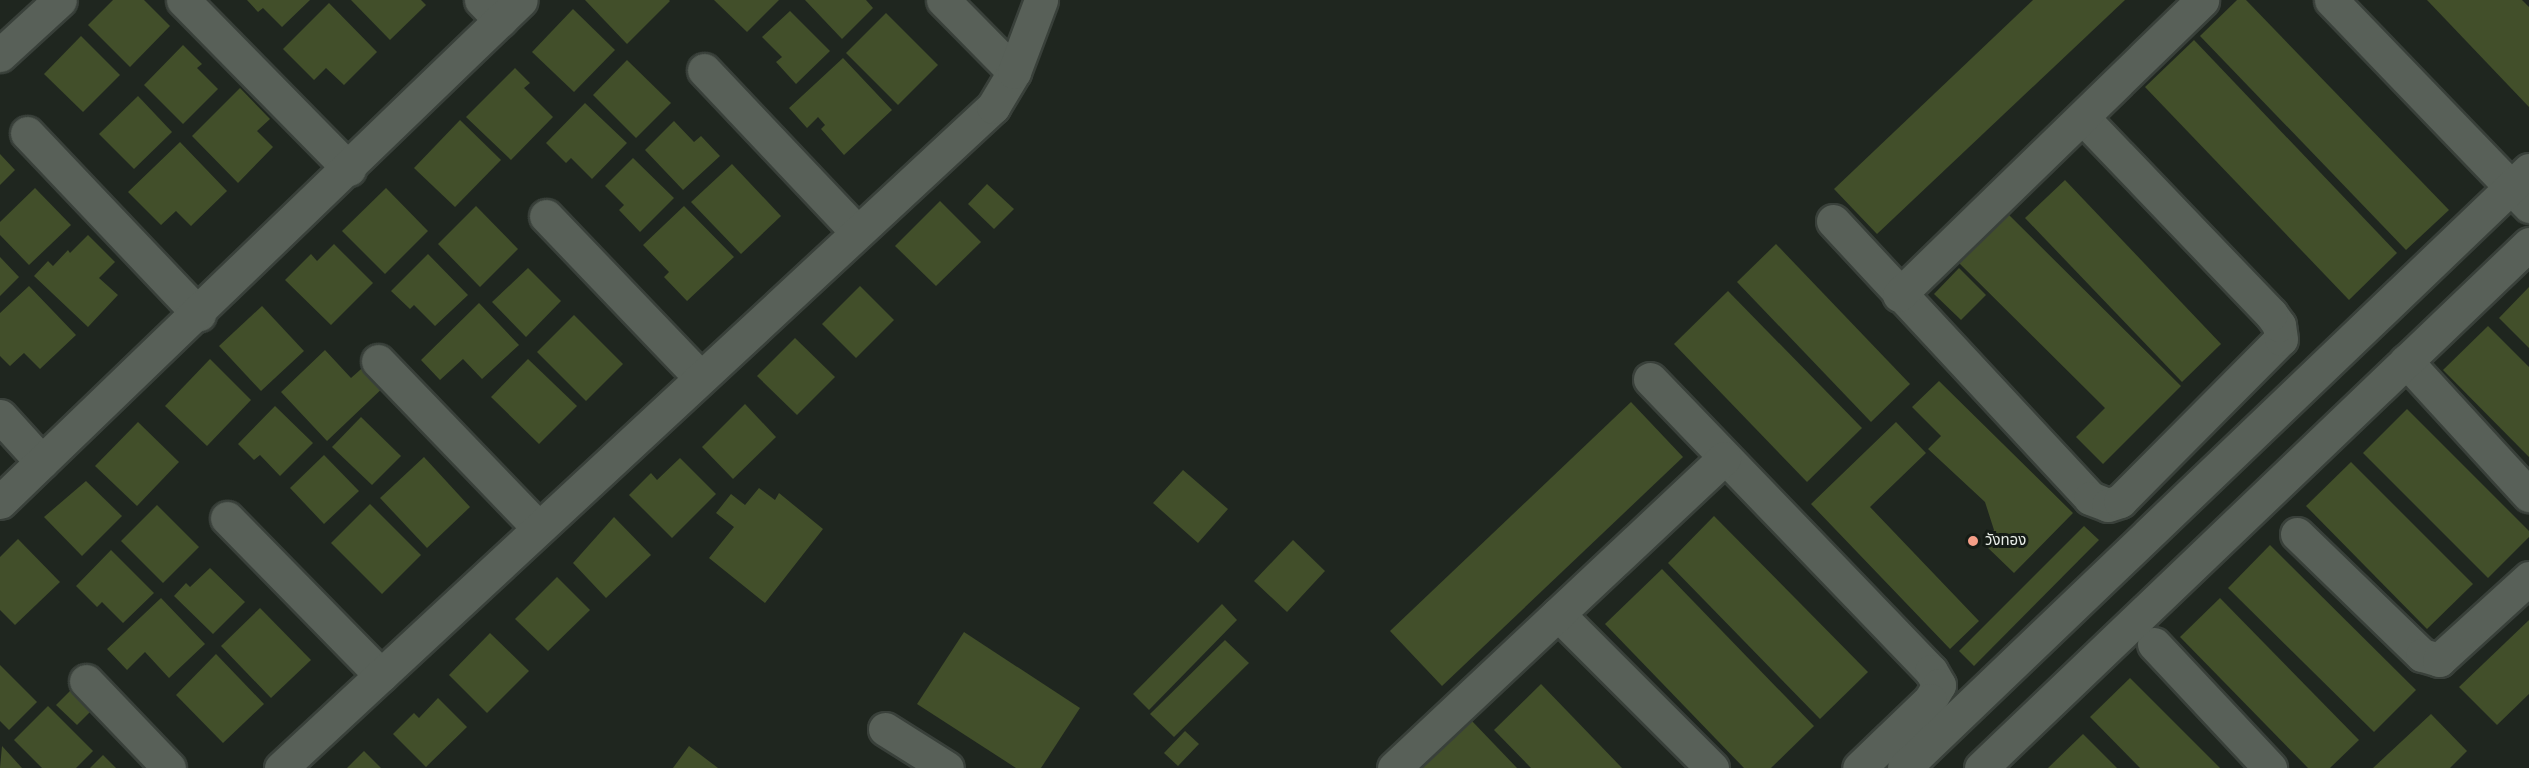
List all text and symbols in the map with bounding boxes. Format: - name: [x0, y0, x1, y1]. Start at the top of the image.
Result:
- place label: วังทอง: [1985, 532, 2026, 550]
- marker: วังทอง: [1966, 534, 1980, 548]

